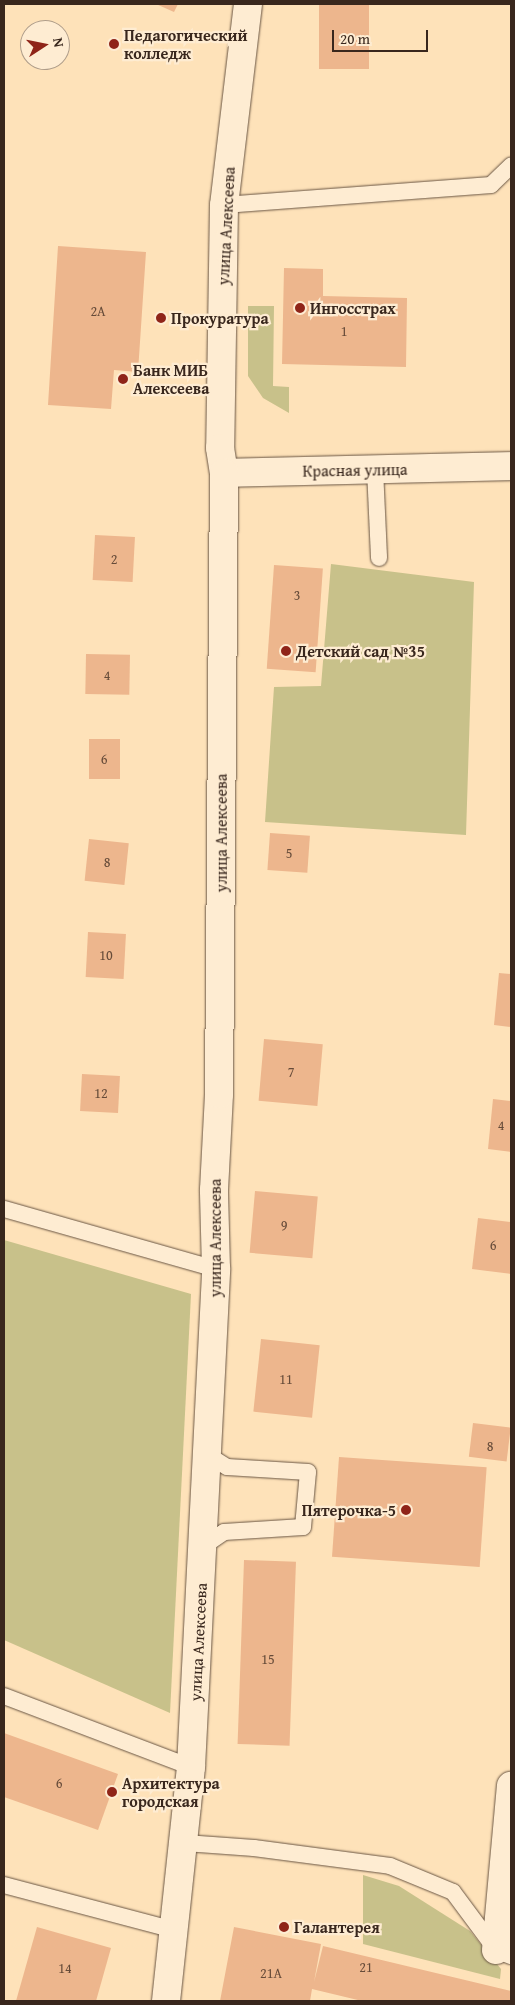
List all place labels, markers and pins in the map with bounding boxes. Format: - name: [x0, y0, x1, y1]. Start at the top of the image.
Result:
- place label: Педагогический колледж: [124, 25, 247, 63]
- marker: Педагогический колледж: [108, 38, 120, 50]
- place label: Ингосстрах: [310, 298, 396, 318]
- marker: Ингосстрах: [294, 302, 306, 314]
- place label: Прокуратура: [171, 308, 269, 328]
- marker: Прокуратура: [155, 312, 167, 324]
- place label: Банк МИБ Алексеева: [133, 360, 209, 398]
- marker: Банк МИБ Алексеева: [117, 373, 129, 385]
- place label: Детский сад №35: [296, 641, 425, 661]
- marker: Детский сад №35: [280, 645, 292, 657]
- place label: Пятерочка-5: [302, 1500, 396, 1520]
- marker: Пятерочка-5: [400, 1504, 412, 1516]
- place label: Архитектура городская: [122, 1773, 220, 1811]
- marker: Архитектура городская: [106, 1786, 118, 1798]
- place label: Галантерея: [294, 1917, 380, 1937]
- marker: Галантерея: [278, 1921, 290, 1933]

